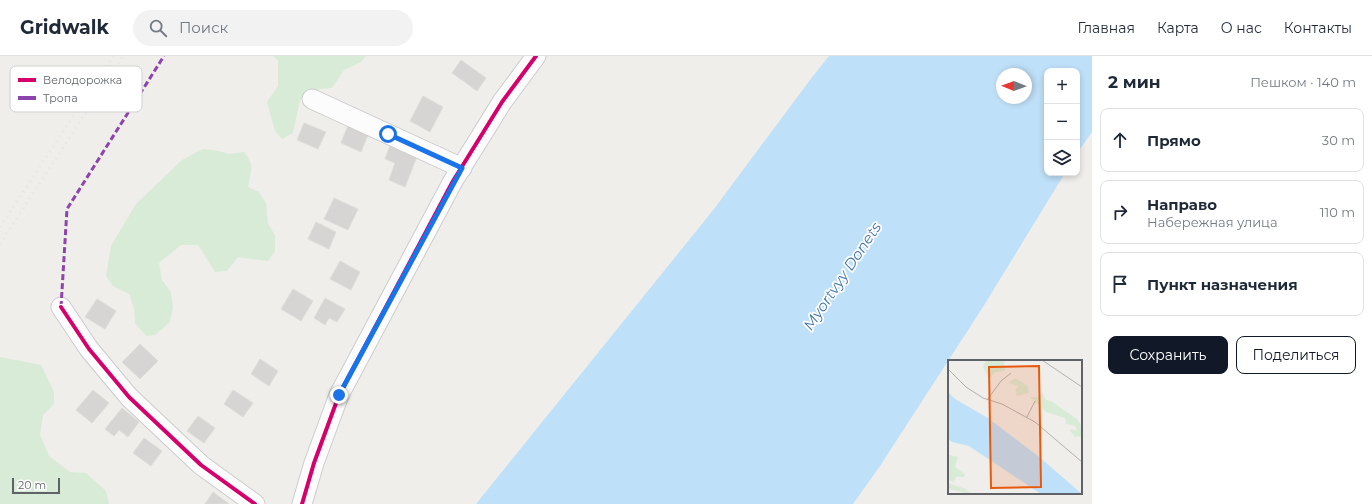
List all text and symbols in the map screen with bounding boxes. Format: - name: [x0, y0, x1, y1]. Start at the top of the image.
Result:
- search box: [133, 10, 413, 46]
- text: Gridwalk: [20, 16, 109, 39]
- icon: search: [147, 17, 169, 39]
- text: Поиск: [179, 18, 228, 37]
- text: Главная: [1077, 19, 1135, 37]
- text: Карта: [1157, 19, 1199, 37]
- text: О нас: [1221, 19, 1262, 37]
- text: Контакты: [1284, 19, 1352, 37]
- legend: [10, 66, 142, 112]
- north arrow: [996, 68, 1032, 104]
- map controls: [1044, 68, 1080, 176]
- button: +: [1044, 68, 1080, 104]
- text: 2 мин: [1108, 72, 1161, 92]
- text: Велодорожка: [43, 73, 122, 87]
- text: Пешком · 140 m: [1250, 74, 1356, 90]
- text: Тропа: [43, 91, 78, 105]
- button: −: [1044, 104, 1080, 140]
- route start: [379, 125, 397, 143]
- icon: ahead: [1109, 129, 1131, 151]
- text: Прямо: [1147, 131, 1201, 150]
- text: 30 m: [1322, 132, 1355, 148]
- button: layers: [1044, 140, 1080, 176]
- text: Направо: [1147, 195, 1217, 214]
- icon: right: [1109, 201, 1131, 223]
- text: 110 m: [1320, 204, 1355, 220]
- text: Набережная улица: [1147, 214, 1278, 230]
- water label: Myortvyy Donets: [799, 218, 886, 334]
- icon: arrive: [1109, 273, 1131, 295]
- text: Пункт назначения: [1147, 275, 1298, 294]
- button: Сохранить: [1108, 336, 1228, 374]
- button: Поделиться: [1236, 336, 1356, 374]
- inset map: [948, 360, 1082, 494]
- route end: [330, 386, 348, 404]
- scale bar: [12, 476, 60, 495]
- text: 20 m: [18, 478, 46, 492]

